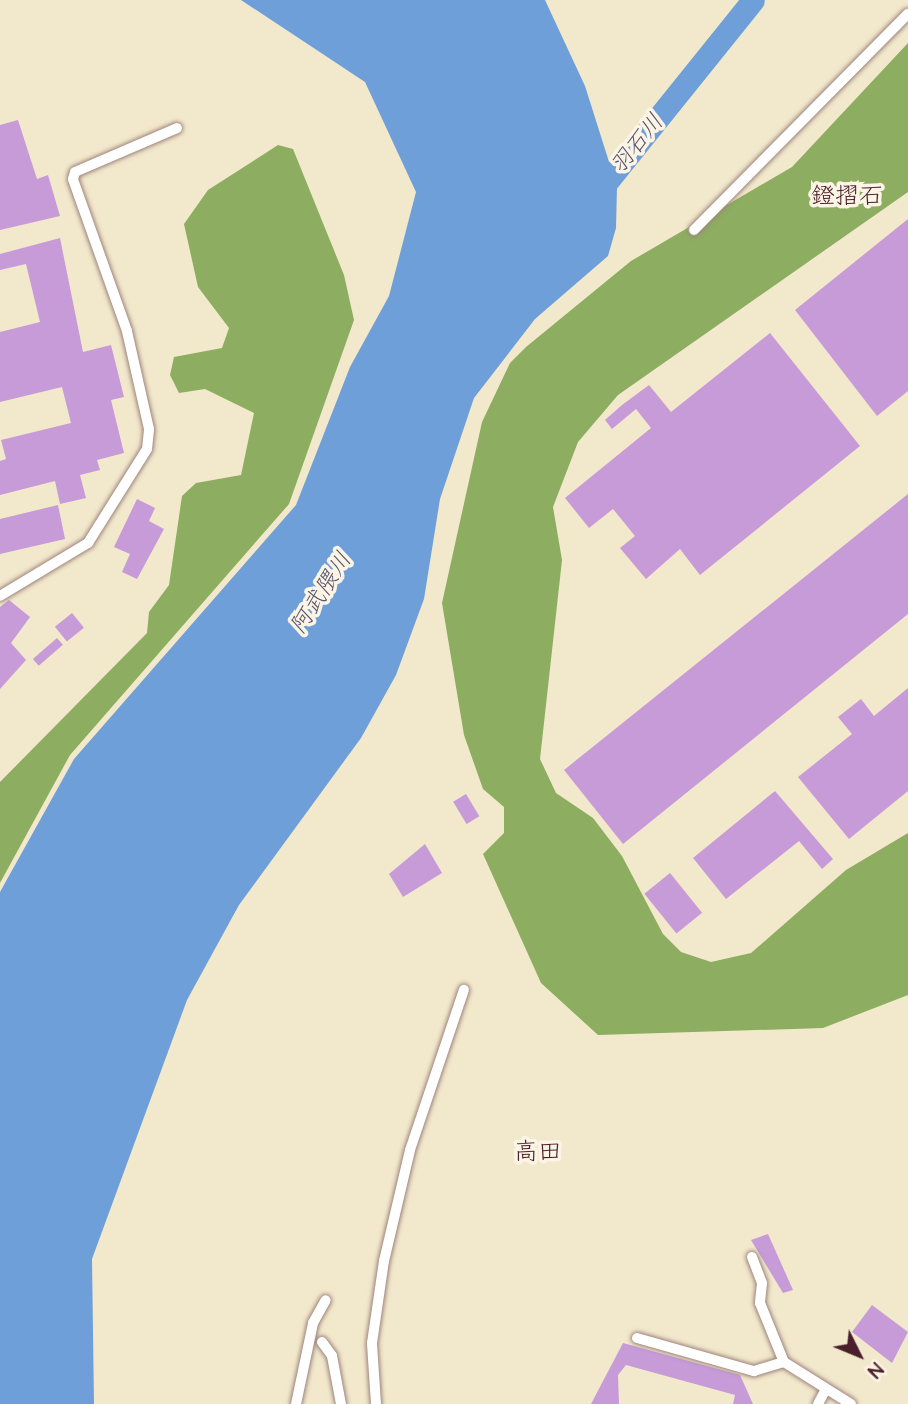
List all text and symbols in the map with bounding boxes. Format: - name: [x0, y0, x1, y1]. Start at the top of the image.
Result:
- water label: 羽石川: [605, 109, 669, 179]
- district label: 鐙摺石: [811, 183, 883, 211]
- water label: 阿武隈川: [284, 547, 358, 639]
- district label: 高田: [514, 1139, 562, 1167]
- north arrow: [824, 1320, 894, 1390]
- text: N: [861, 1356, 889, 1383]

